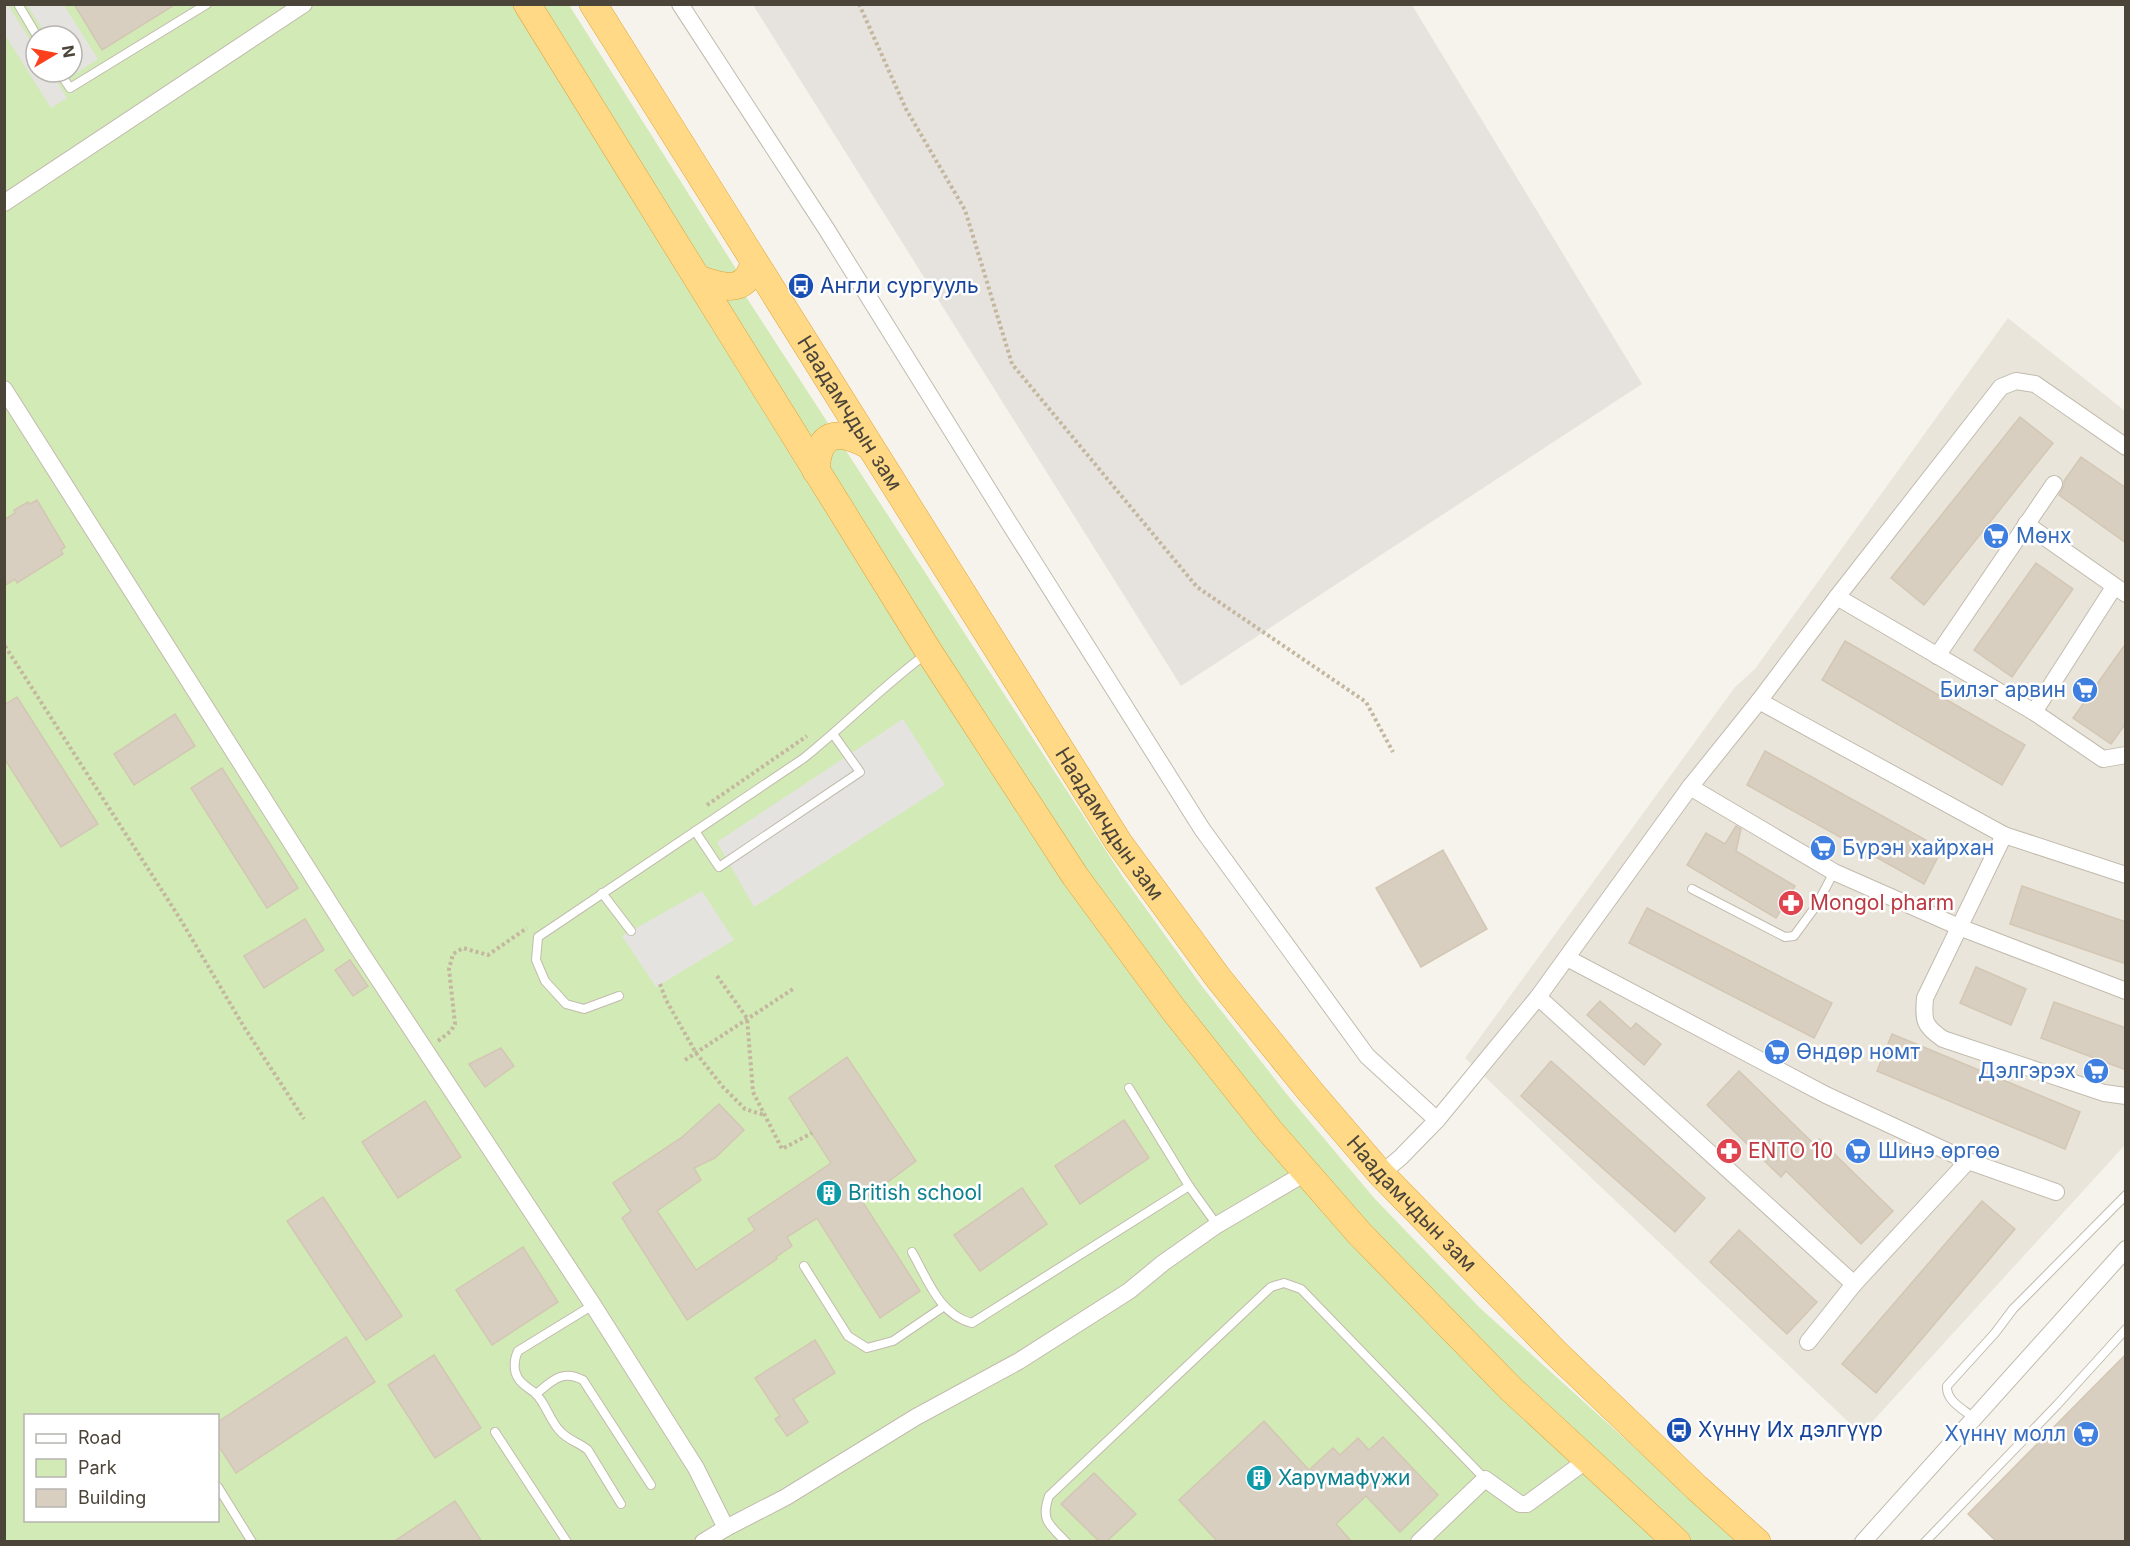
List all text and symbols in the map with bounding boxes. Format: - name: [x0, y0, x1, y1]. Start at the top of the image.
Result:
- north arrow: [24, 24, 84, 84]
- text: N: [58, 44, 80, 59]
- bus stop icon: Англи сургууль: [786, 271, 816, 301]
- place label: Англи сургууль: [820, 273, 979, 298]
- street label: Наадамчдын зам: [792, 331, 908, 495]
- supermarket icon: Мөнх: [1981, 521, 2011, 551]
- place label: Мөнх: [2016, 523, 2071, 548]
- supermarket icon: Билэг арвин: [2070, 675, 2100, 705]
- place label: Билэг арвин: [1940, 677, 2066, 702]
- street label: Наадамчдын зам: [1050, 743, 1170, 905]
- supermarket icon: Бүрэн хайрхан: [1808, 833, 1838, 863]
- place label: Бүрэн хайрхан: [1842, 835, 1994, 860]
- pharmacy icon: Mongol pharm: [1776, 888, 1806, 918]
- place label: Mongol pharm: [1810, 890, 1954, 915]
- supermarket icon: Өндөр номт: [1762, 1037, 1792, 1067]
- place label: Өндөр номт: [1796, 1039, 1920, 1064]
- supermarket icon: Дэлгэрэх: [2081, 1056, 2111, 1086]
- place label: Дэлгэрэх: [1978, 1058, 2076, 1083]
- street label: Наадамчдын зам: [1342, 1130, 1482, 1276]
- pharmacy icon: ENTO 10: [1714, 1136, 1744, 1166]
- supermarket icon: Шинэ өргөө: [1843, 1136, 1873, 1166]
- place label: ENTO 10: [1748, 1138, 1833, 1163]
- place label: Шинэ өргөө: [1878, 1138, 2000, 1163]
- building icon: British school: [814, 1178, 844, 1208]
- place label: British school: [848, 1180, 982, 1205]
- legend: [24, 1414, 219, 1522]
- bus stop icon: Хүннү Их дэлгүүр: [1664, 1415, 1694, 1445]
- place label: Хүннү Их дэлгүүр: [1698, 1417, 1883, 1442]
- supermarket icon: Хүннү молл: [2071, 1419, 2101, 1449]
- place label: Хүннү молл: [1944, 1421, 2066, 1446]
- text: Road: [78, 1427, 121, 1448]
- text: Park: [78, 1457, 117, 1478]
- building icon: Харүмафүжи: [1244, 1463, 1274, 1493]
- place label: Харүмафүжи: [1278, 1465, 1410, 1490]
- text: Building: [78, 1487, 146, 1508]

